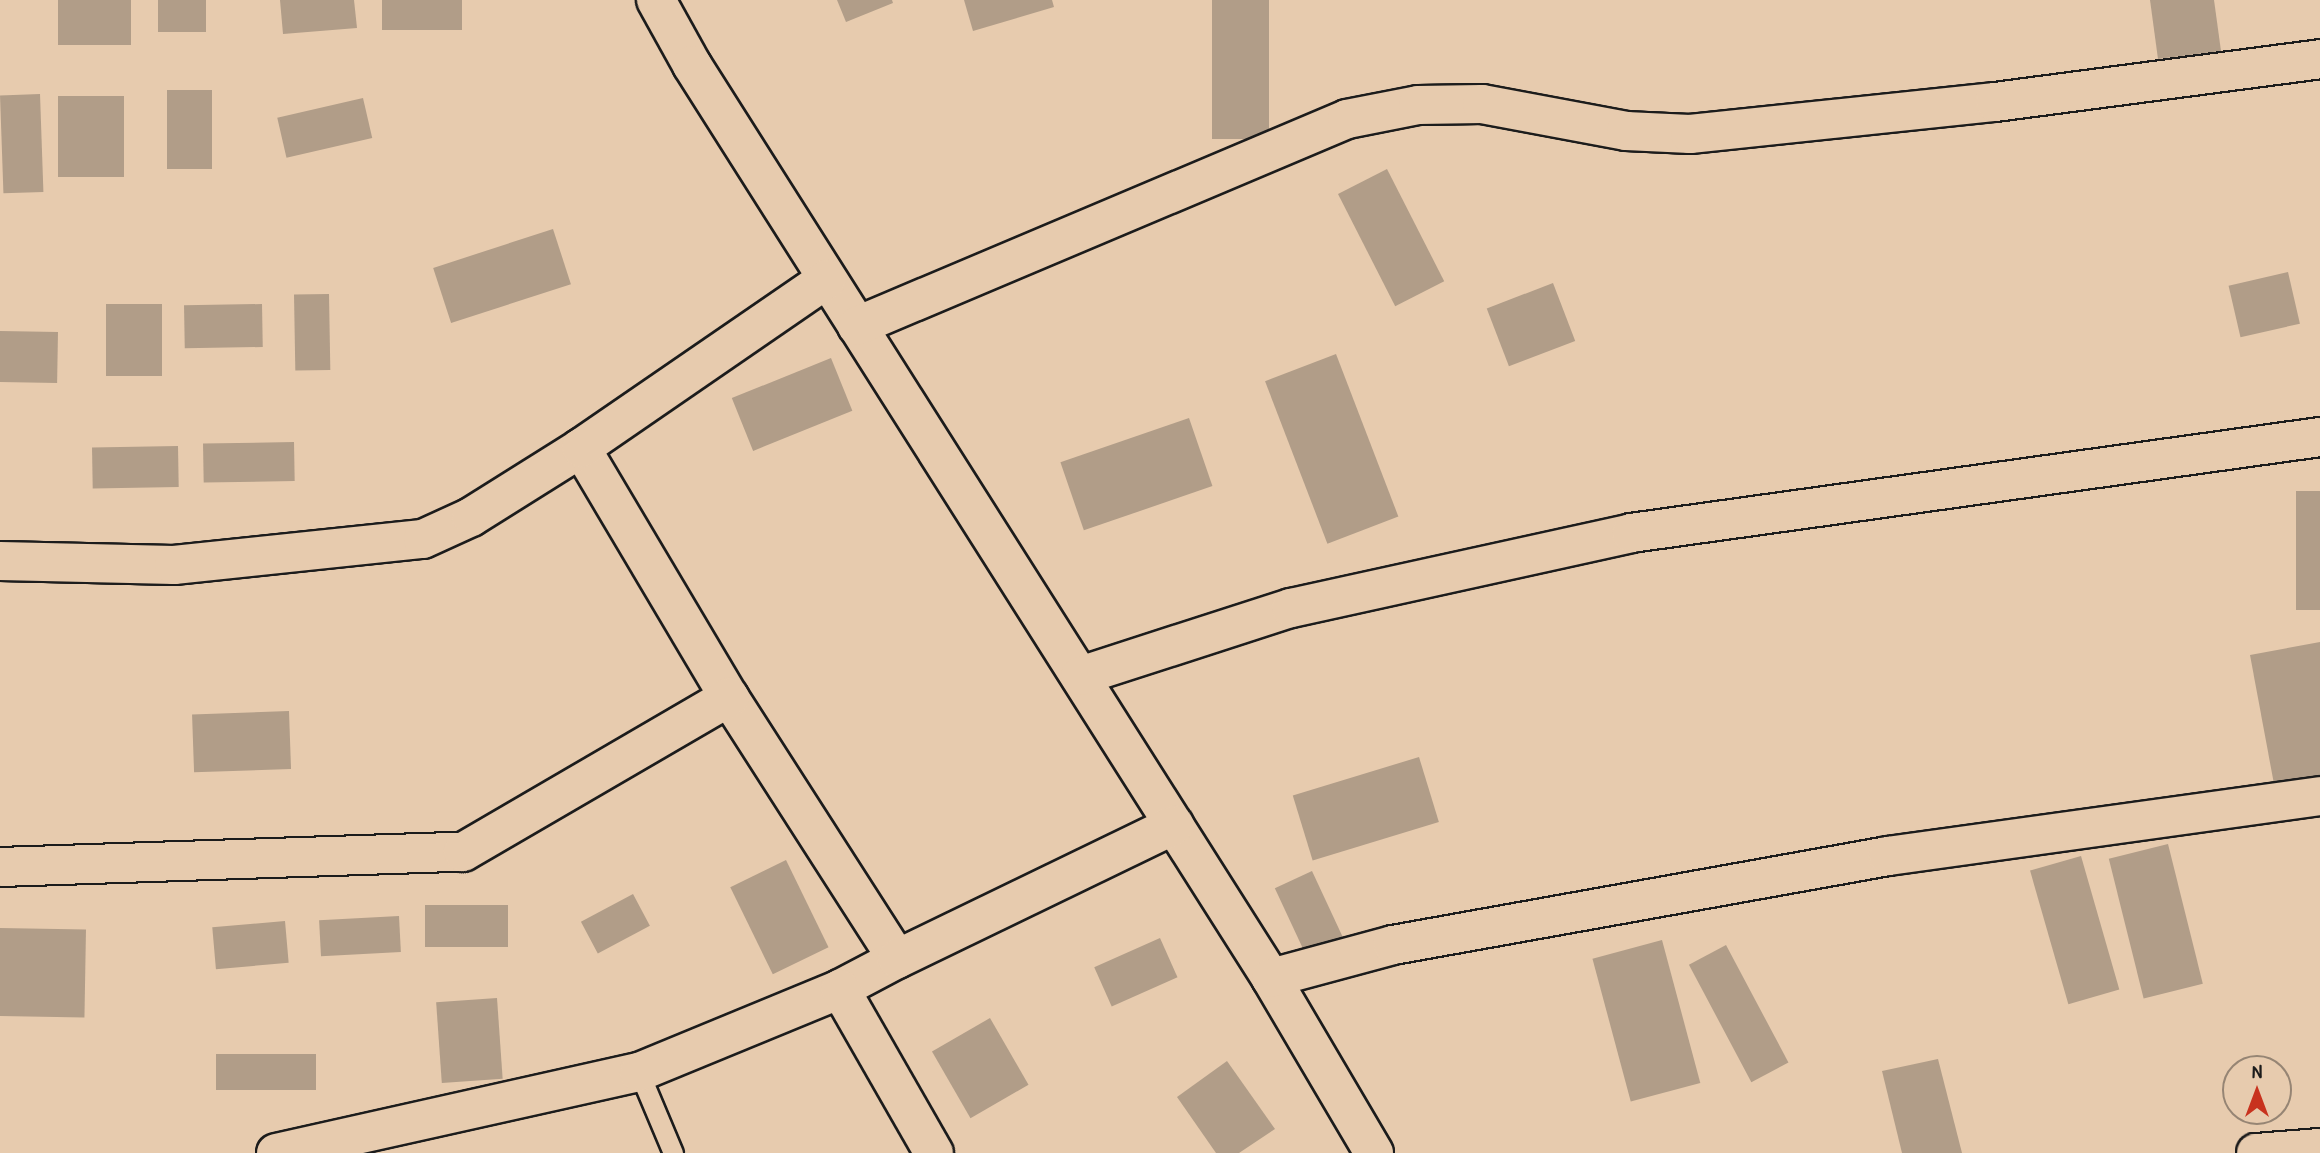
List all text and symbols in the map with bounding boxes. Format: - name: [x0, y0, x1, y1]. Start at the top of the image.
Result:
- north arrow: [2222, 1055, 2292, 1125]
- text: N: [2252, 1058, 2262, 1084]

